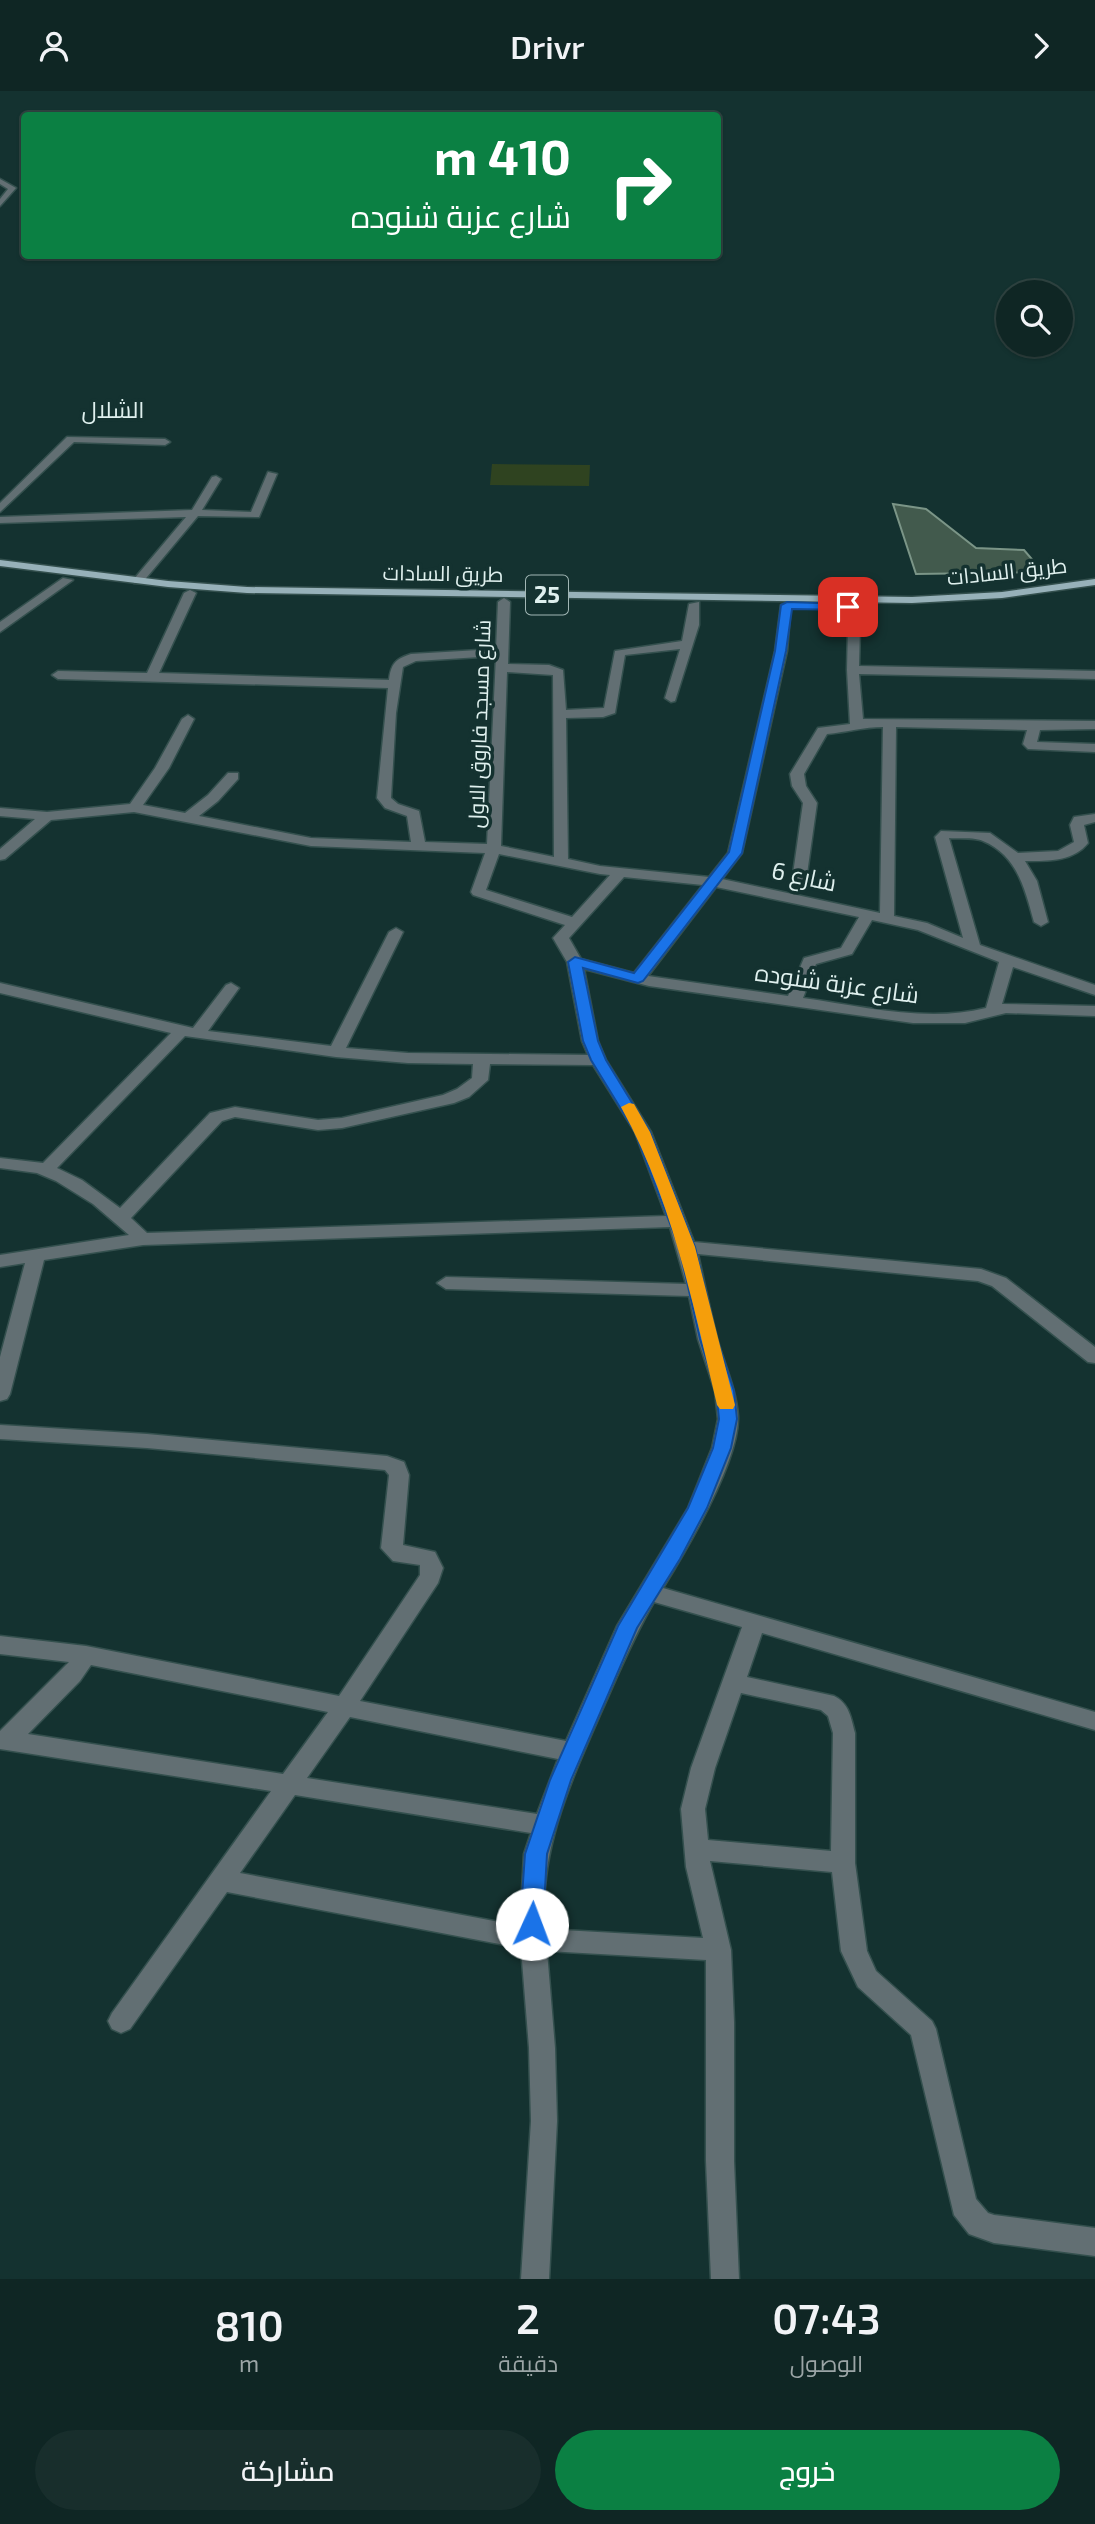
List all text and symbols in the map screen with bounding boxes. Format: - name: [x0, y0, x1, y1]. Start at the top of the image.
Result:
- icon: person: [35, 27, 73, 65]
- text: Drivr: [510, 27, 585, 65]
- icon: forward: [1022, 27, 1060, 65]
- text: 410 m: [434, 126, 571, 185]
- icon: right: [595, 140, 686, 231]
- text: شارع عزبة شنوده: [351, 196, 571, 234]
- map controls: [996, 280, 1073, 357]
- button: search: [996, 280, 1073, 357]
- district label: الشلال: [81, 395, 145, 424]
- street label: طريق السادات: [946, 552, 1068, 591]
- street label: طريق السادات: [382, 559, 504, 588]
- road number: 25: [526, 575, 568, 615]
- pin: [818, 577, 878, 637]
- icon: arrive: [829, 588, 867, 626]
- street label: شارع مسجد فاروق الاول: [462, 619, 498, 829]
- street label: شارع 6: [769, 855, 839, 899]
- street label: شارع عزبة شنوده: [753, 957, 921, 1011]
- position arrow: [495, 1887, 569, 1961]
- text: 2: [516, 2292, 540, 2342]
- text: 07:43: [772, 2292, 881, 2342]
- text: 810: [214, 2299, 284, 2349]
- text: m: [239, 2349, 259, 2377]
- text: دقيقة: [498, 2349, 558, 2377]
- text: الوصول: [790, 2349, 863, 2377]
- button: مشاركة: [35, 2430, 541, 2510]
- button: خروج: [555, 2430, 1060, 2510]

